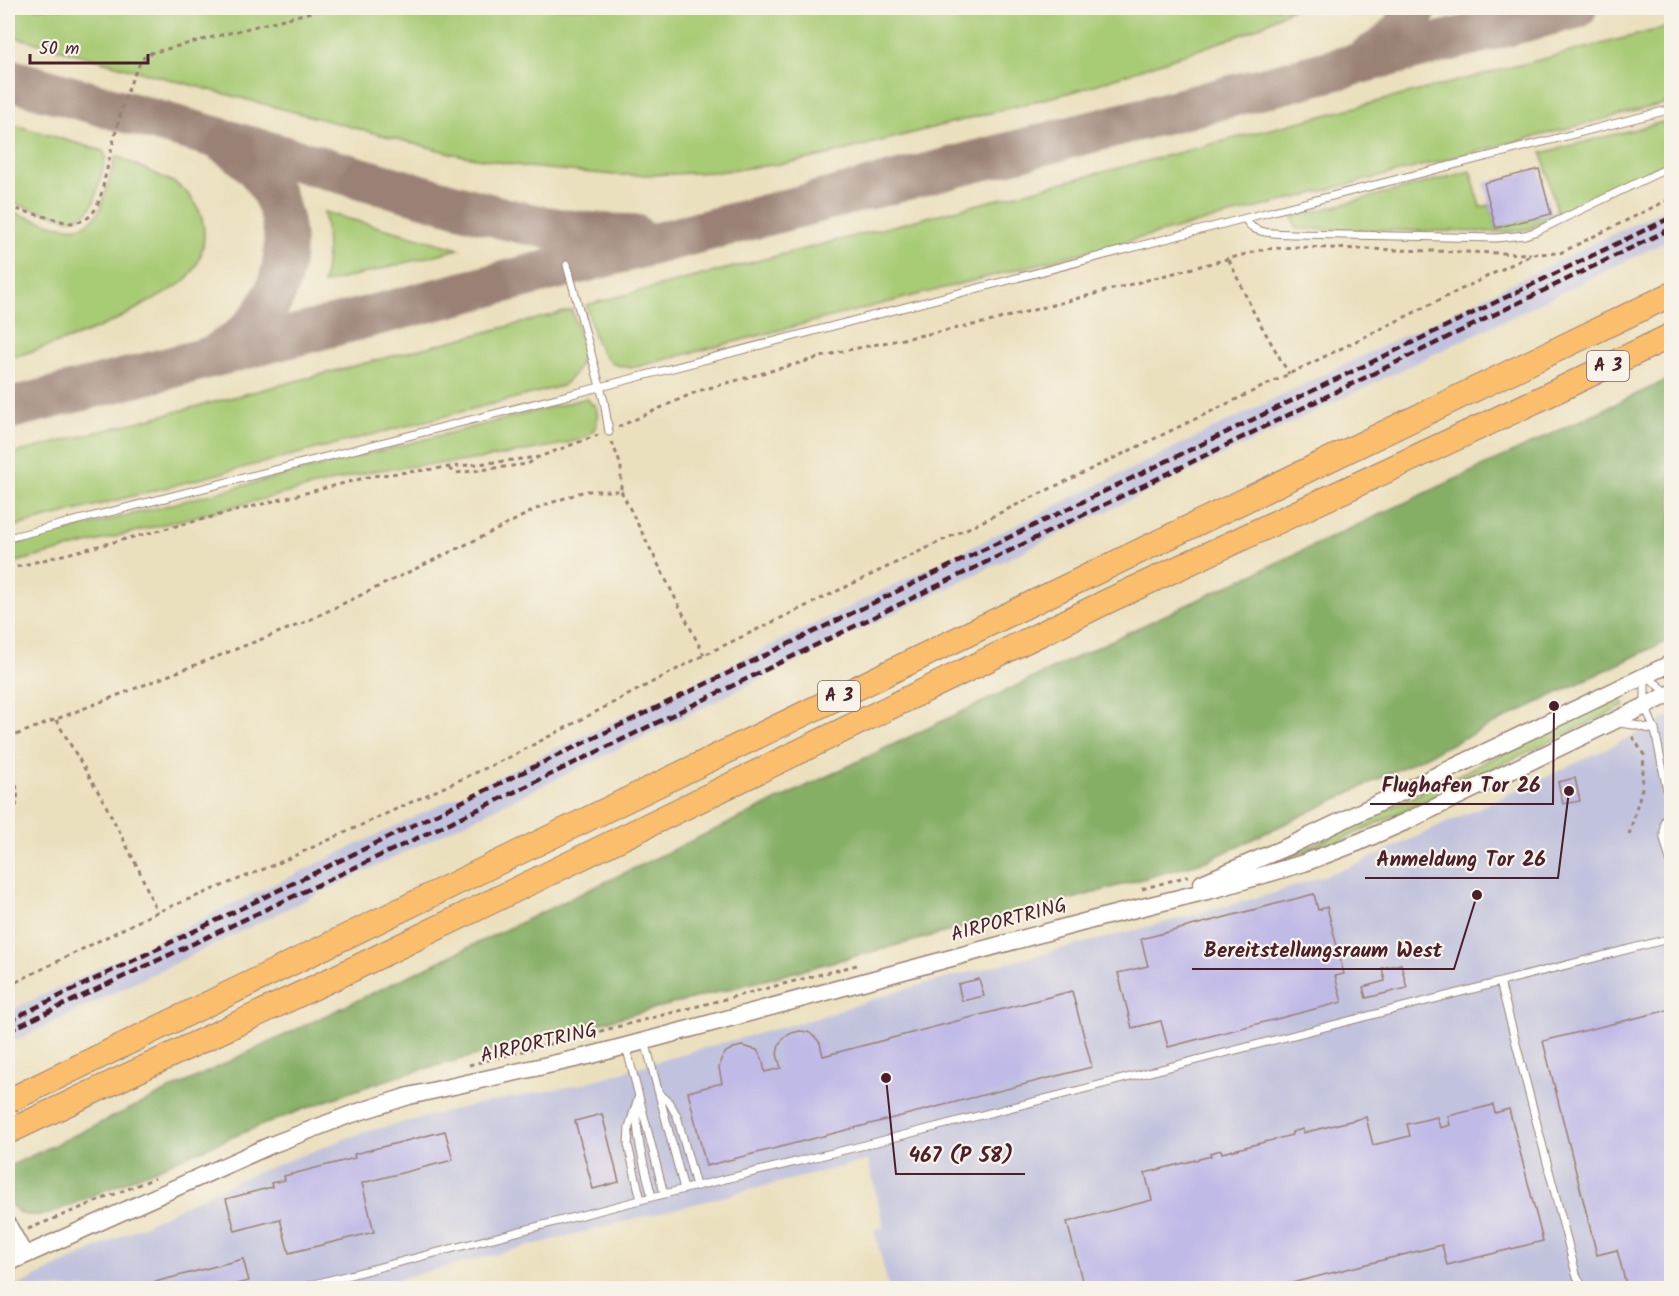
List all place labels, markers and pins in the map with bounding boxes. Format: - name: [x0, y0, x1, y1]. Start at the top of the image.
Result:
- callout: Flughafen Tor 26: [1370, 765, 1553, 804]
- callout: Anmeldung Tor 26: [1365, 839, 1558, 878]
- callout: Bereitstellungsraum West: [1192, 930, 1454, 969]
- callout: 467 (P 58): [896, 1135, 1025, 1174]

